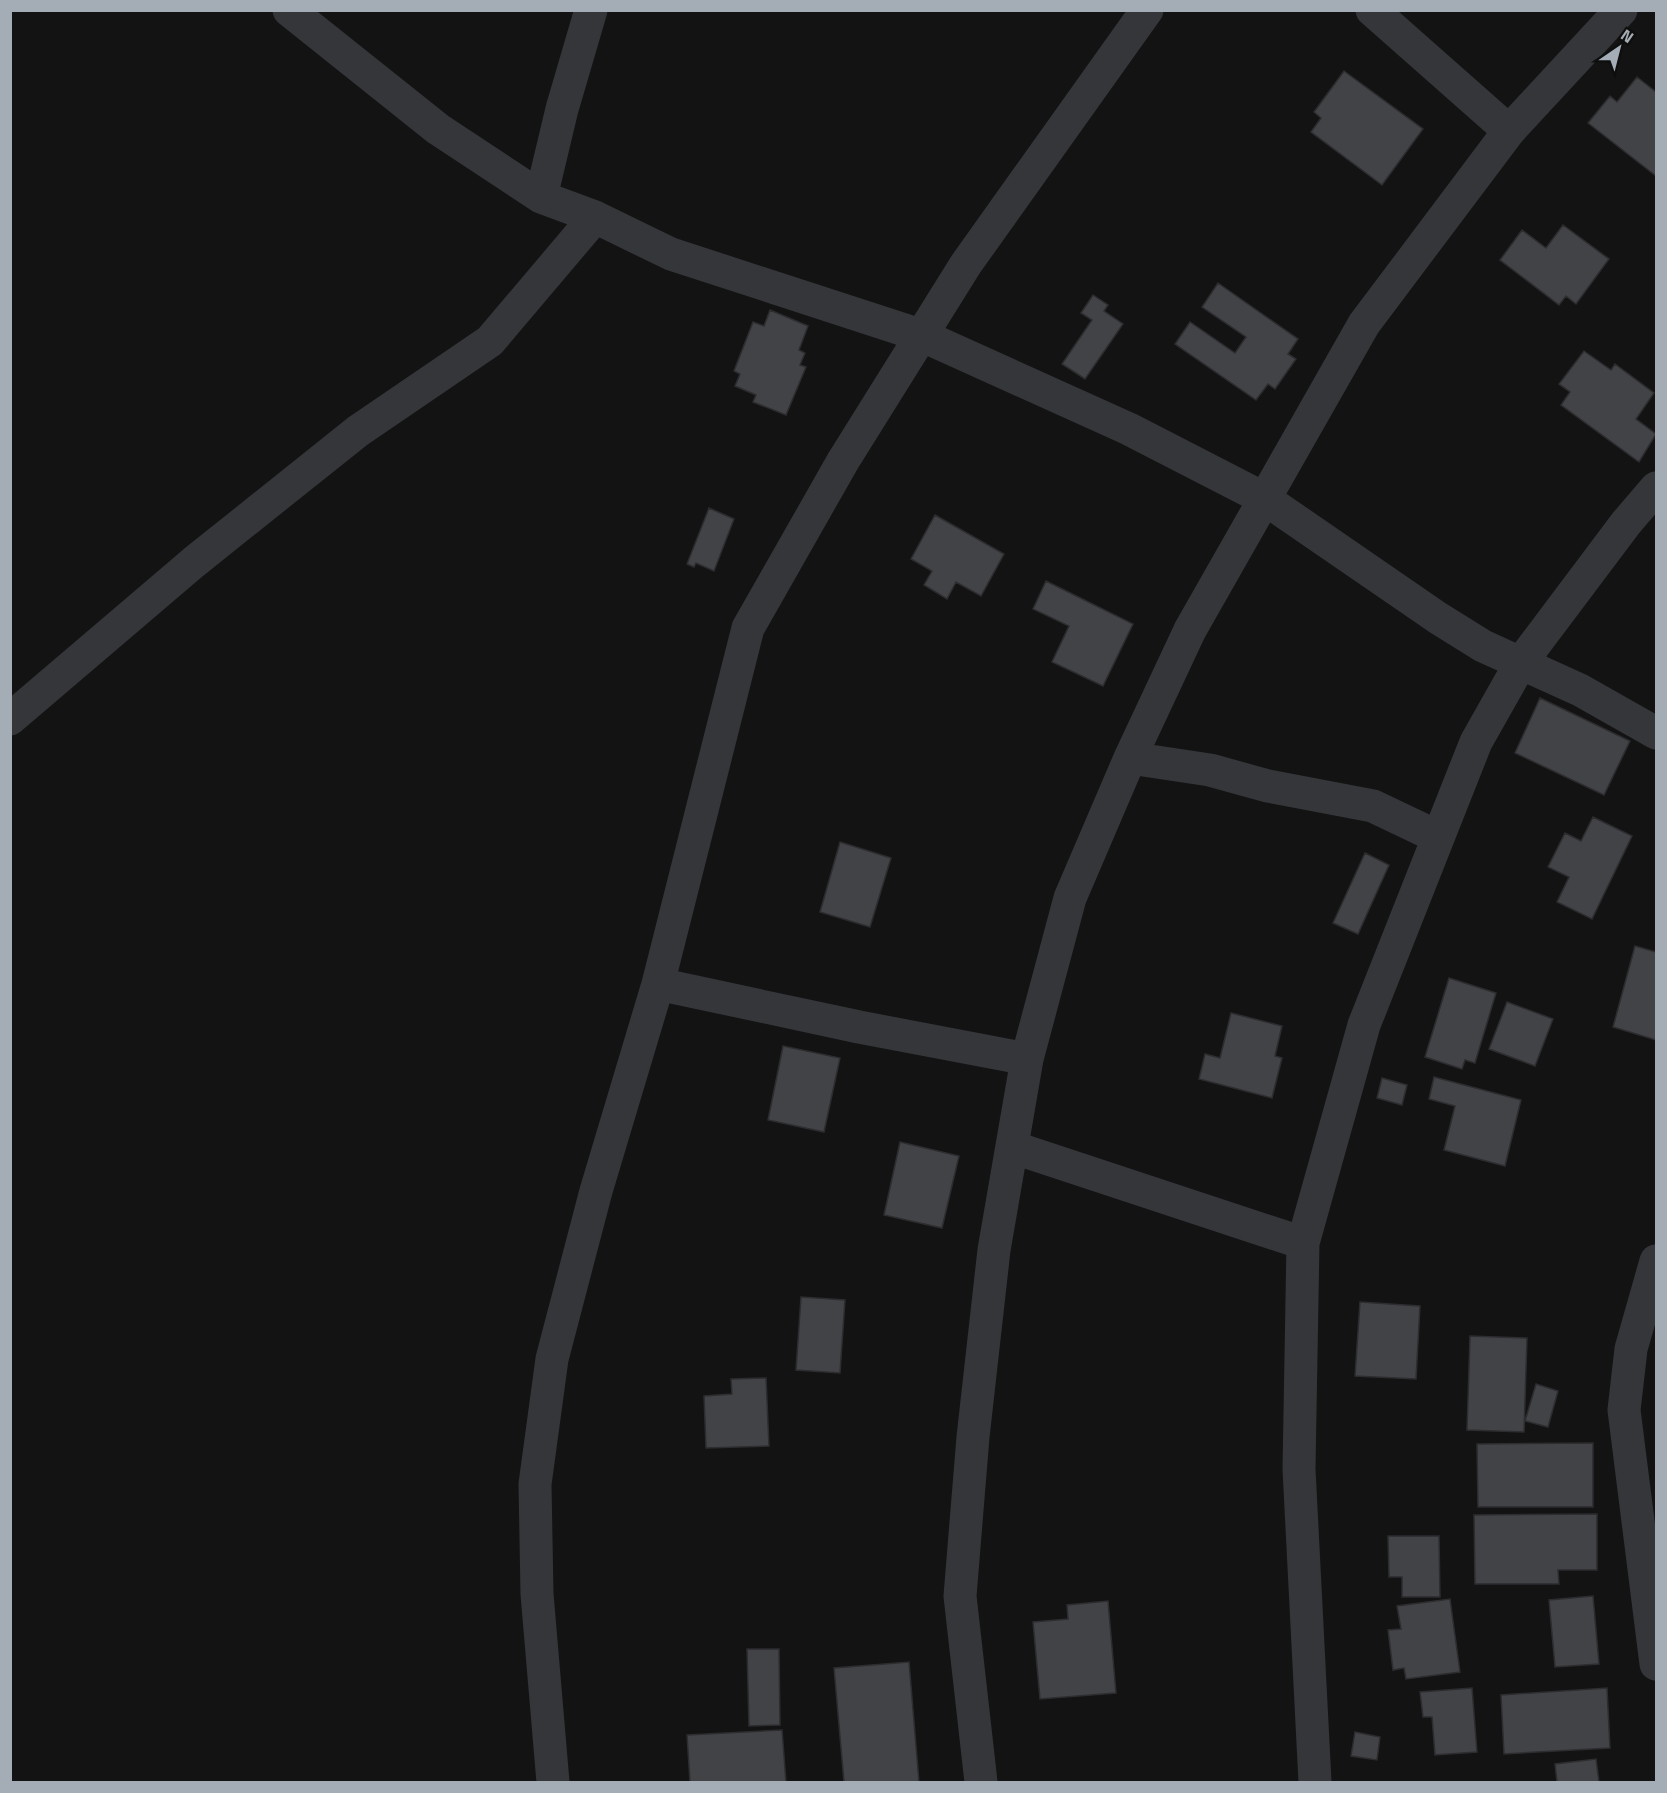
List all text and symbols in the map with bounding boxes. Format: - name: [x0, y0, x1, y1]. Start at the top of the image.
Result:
- north arrow: [1589, 18, 1649, 78]
- text: N: [1616, 23, 1639, 49]

